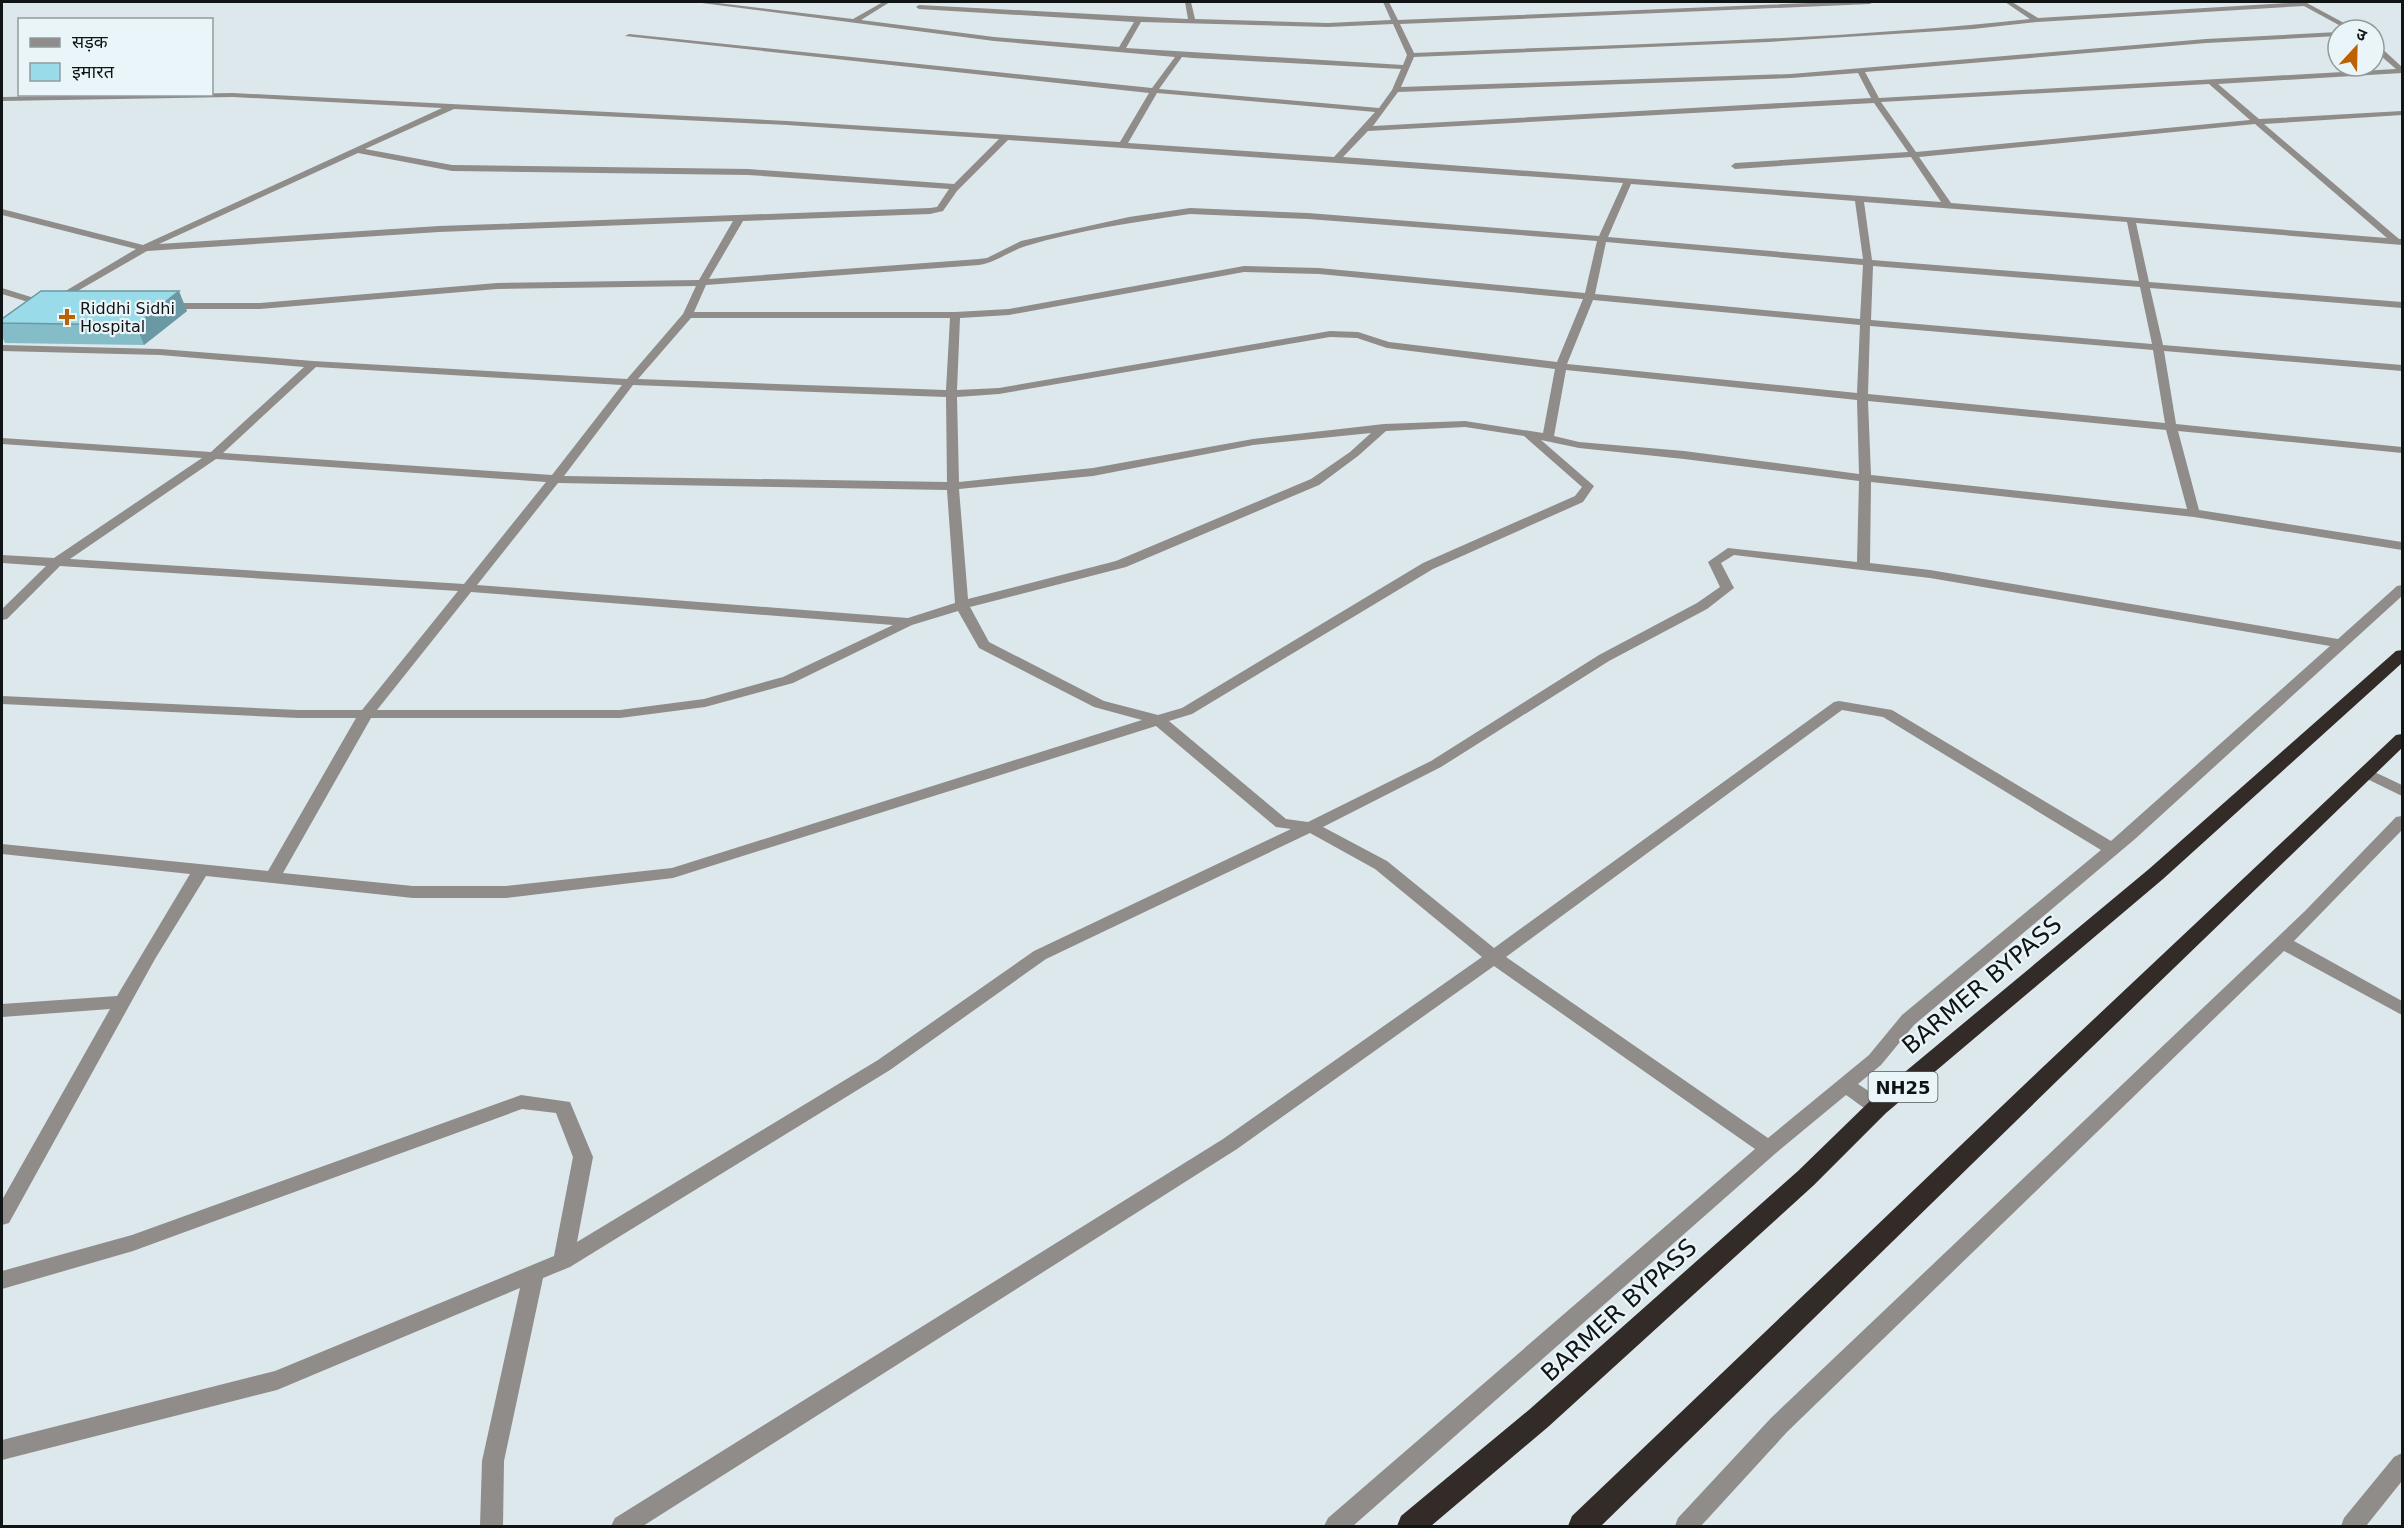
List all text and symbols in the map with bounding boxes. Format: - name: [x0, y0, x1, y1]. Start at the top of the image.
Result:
- legend: [18, 18, 213, 96]
- north arrow: [2326, 18, 2386, 78]
- text: उ: [2354, 24, 2370, 45]
- text: सड़क: [72, 31, 109, 52]
- text: इमारत: [72, 61, 115, 82]
- place label: Riddhi Sidhi Hospital: [80, 299, 175, 336]
- marker: Riddhi Sidhi Hospital: [58, 308, 76, 326]
- street label: BARMER BYPASS: [1897, 910, 2067, 1060]
- road number: NH25: [1868, 1072, 1938, 1102]
- street label: BARMER BYPASS: [1536, 1233, 1702, 1387]

